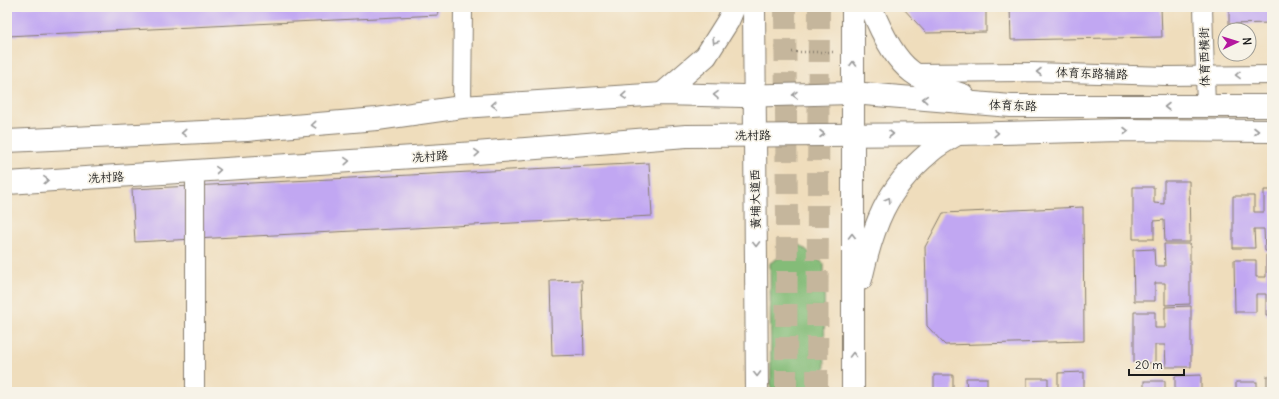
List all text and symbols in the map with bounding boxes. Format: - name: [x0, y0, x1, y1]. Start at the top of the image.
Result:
- north arrow: [1217, 22, 1257, 62]
- street label: 体育西横街: [1196, 27, 1212, 87]
- one-way arrow: [713, 37, 720, 44]
- text: N: [1240, 37, 1254, 46]
- one-way arrow: [849, 61, 857, 67]
- street label: 体育东路辅路: [1056, 64, 1128, 82]
- one-way arrow: [1036, 68, 1042, 76]
- one-way arrow: [1235, 71, 1241, 80]
- one-way arrow: [792, 90, 798, 99]
- one-way arrow: [713, 91, 719, 99]
- one-way arrow: [621, 92, 627, 101]
- one-way arrow: [922, 95, 928, 104]
- street label: 体育东路: [989, 97, 1037, 113]
- one-way arrow: [491, 100, 497, 109]
- one-way arrow: [1164, 103, 1170, 111]
- one-way arrow: [310, 120, 317, 129]
- street label: 冼村路: [735, 127, 771, 143]
- one-way arrow: [1123, 127, 1129, 135]
- one-way arrow: [1253, 127, 1259, 135]
- one-way arrow: [181, 129, 187, 138]
- one-way arrow: [993, 129, 999, 138]
- one-way arrow: [819, 130, 825, 138]
- one-way arrow: [888, 130, 894, 138]
- street label: 冼村路: [412, 147, 448, 165]
- one-way arrow: [474, 149, 480, 158]
- one-way arrow: [344, 157, 350, 166]
- one-way arrow: [215, 165, 221, 174]
- street label: 冼村路: [88, 169, 124, 185]
- street label: 黄埔大道西: [747, 169, 763, 229]
- one-way arrow: [43, 176, 49, 185]
- one-way arrow: [883, 198, 890, 205]
- one-way arrow: [848, 233, 856, 239]
- one-way arrow: [752, 241, 760, 247]
- scale bar: [1129, 351, 1184, 377]
- one-way arrow: [849, 352, 857, 358]
- text: 20 m: [1135, 357, 1163, 372]
- one-way arrow: [753, 371, 761, 377]

